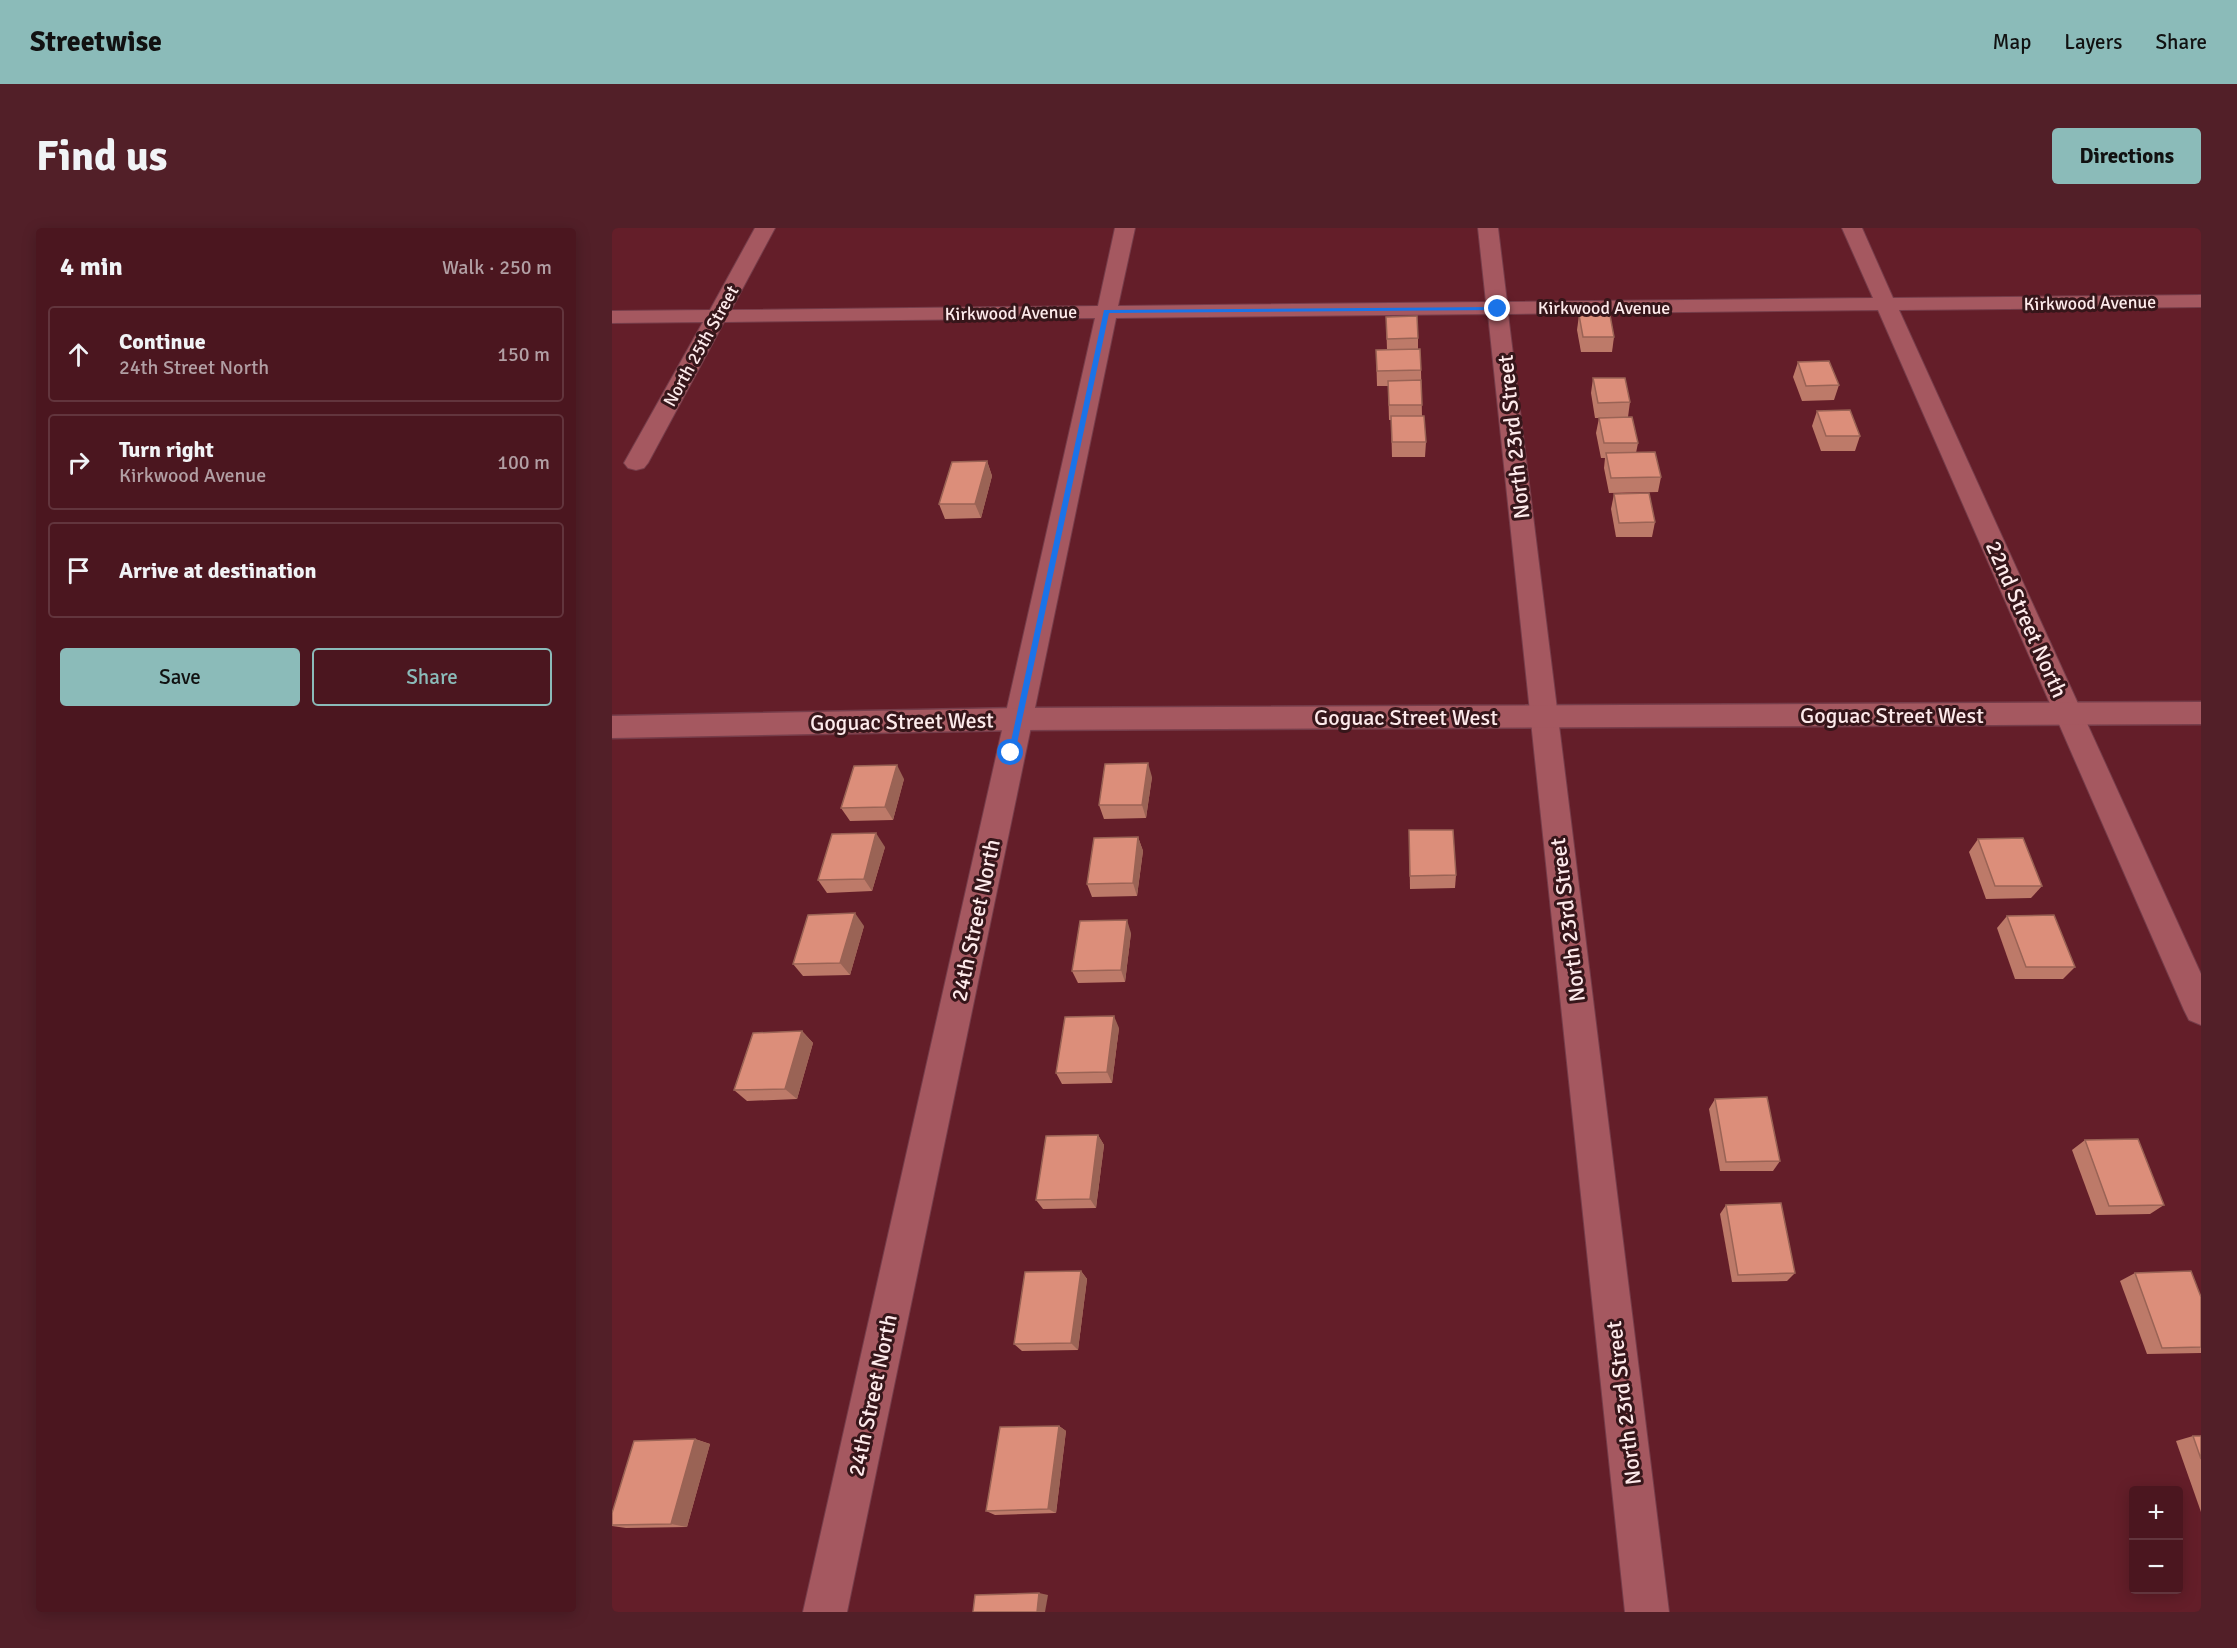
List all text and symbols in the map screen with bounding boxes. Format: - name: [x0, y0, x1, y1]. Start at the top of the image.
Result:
- text: Streetwise: [30, 25, 162, 59]
- text: Map: [1993, 29, 2031, 55]
- text: Layers: [2064, 29, 2122, 55]
- text: Share: [2155, 29, 2207, 55]
- button: Directions: [2052, 128, 2201, 184]
- text: Find us: [36, 131, 167, 182]
- text: 4 min: [60, 251, 123, 283]
- text: Walk · 250 m: [442, 255, 552, 280]
- street label: North 25th Street: [659, 282, 743, 410]
- street label: Kirkwood Avenue: [2024, 291, 2156, 315]
- route end: [1484, 295, 1510, 321]
- street label: Kirkwood Avenue: [1538, 297, 1670, 319]
- street label: Kirkwood Avenue: [945, 301, 1077, 325]
- text: Continue: [119, 328, 206, 355]
- icon: ahead: [62, 338, 95, 371]
- text: 150 m: [497, 342, 550, 367]
- street label: North 23rd Street: [1491, 353, 1536, 520]
- text: 24th Street North: [119, 355, 269, 380]
- text: Turn right: [119, 436, 214, 463]
- icon: right: [62, 446, 95, 479]
- text: 100 m: [497, 450, 550, 475]
- text: Kirkwood Avenue: [119, 463, 266, 488]
- street label: 22nd Street North: [1980, 536, 2073, 702]
- icon: arrive: [62, 554, 95, 587]
- text: Arrive at destination: [119, 557, 316, 584]
- button: Save: [60, 648, 300, 706]
- button: Share: [312, 648, 552, 706]
- street label: Goguac Street West: [1800, 702, 1984, 729]
- street label: Goguac Street West: [1314, 704, 1498, 731]
- street label: Goguac Street West: [810, 706, 994, 737]
- route start: [997, 739, 1023, 765]
- street label: North 23rd Street: [1544, 836, 1591, 1003]
- street label: 24th Street North: [945, 837, 1006, 1004]
- street label: 24th Street North: [842, 1312, 903, 1479]
- street label: North 23rd Street: [1600, 1319, 1647, 1486]
- map controls: [2129, 1486, 2183, 1594]
- button: +: [2129, 1486, 2183, 1540]
- button: −: [2129, 1540, 2183, 1594]

